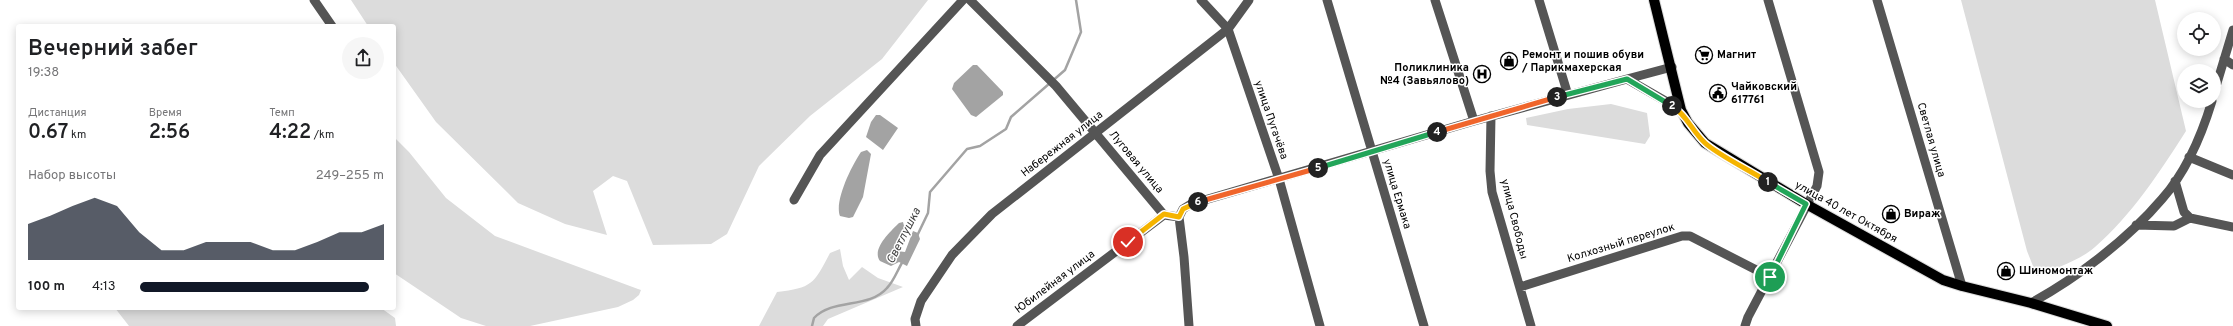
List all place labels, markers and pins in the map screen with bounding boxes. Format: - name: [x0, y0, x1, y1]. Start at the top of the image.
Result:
- supermarket icon: Магнит: [1694, 45, 1714, 65]
- place label: Ремонт и пошив обуви / Парикмахерская: [1521, 48, 1644, 75]
- place label: Магнит: [1717, 48, 1756, 62]
- shop icon: Ремонт и пошив обуви / Парикмахерская: [1499, 51, 1519, 71]
- place label: Поликлиника №4 (Завьялово): [1380, 61, 1469, 88]
- hospital icon: Поликлиника №4 (Завьялово): [1472, 64, 1492, 84]
- place label: Чайковский 617761: [1731, 80, 1797, 107]
- public building icon: Чайковский 617761: [1708, 83, 1728, 103]
- pin: 3: [1547, 87, 1567, 107]
- pin: 2: [1662, 96, 1682, 116]
- pin: 4: [1427, 122, 1447, 142]
- pin: 5: [1308, 158, 1328, 178]
- pin: 1: [1758, 172, 1778, 192]
- pin: 6: [1188, 192, 1208, 212]
- shop icon: Вираж: [1881, 204, 1901, 224]
- place label: Вираж: [1904, 207, 1941, 221]
- pin: [1111, 225, 1145, 259]
- pin: [1753, 260, 1787, 294]
- shop icon: Шиномонтаж: [1996, 261, 2016, 281]
- place label: Шиномонтаж: [2019, 264, 2094, 278]

